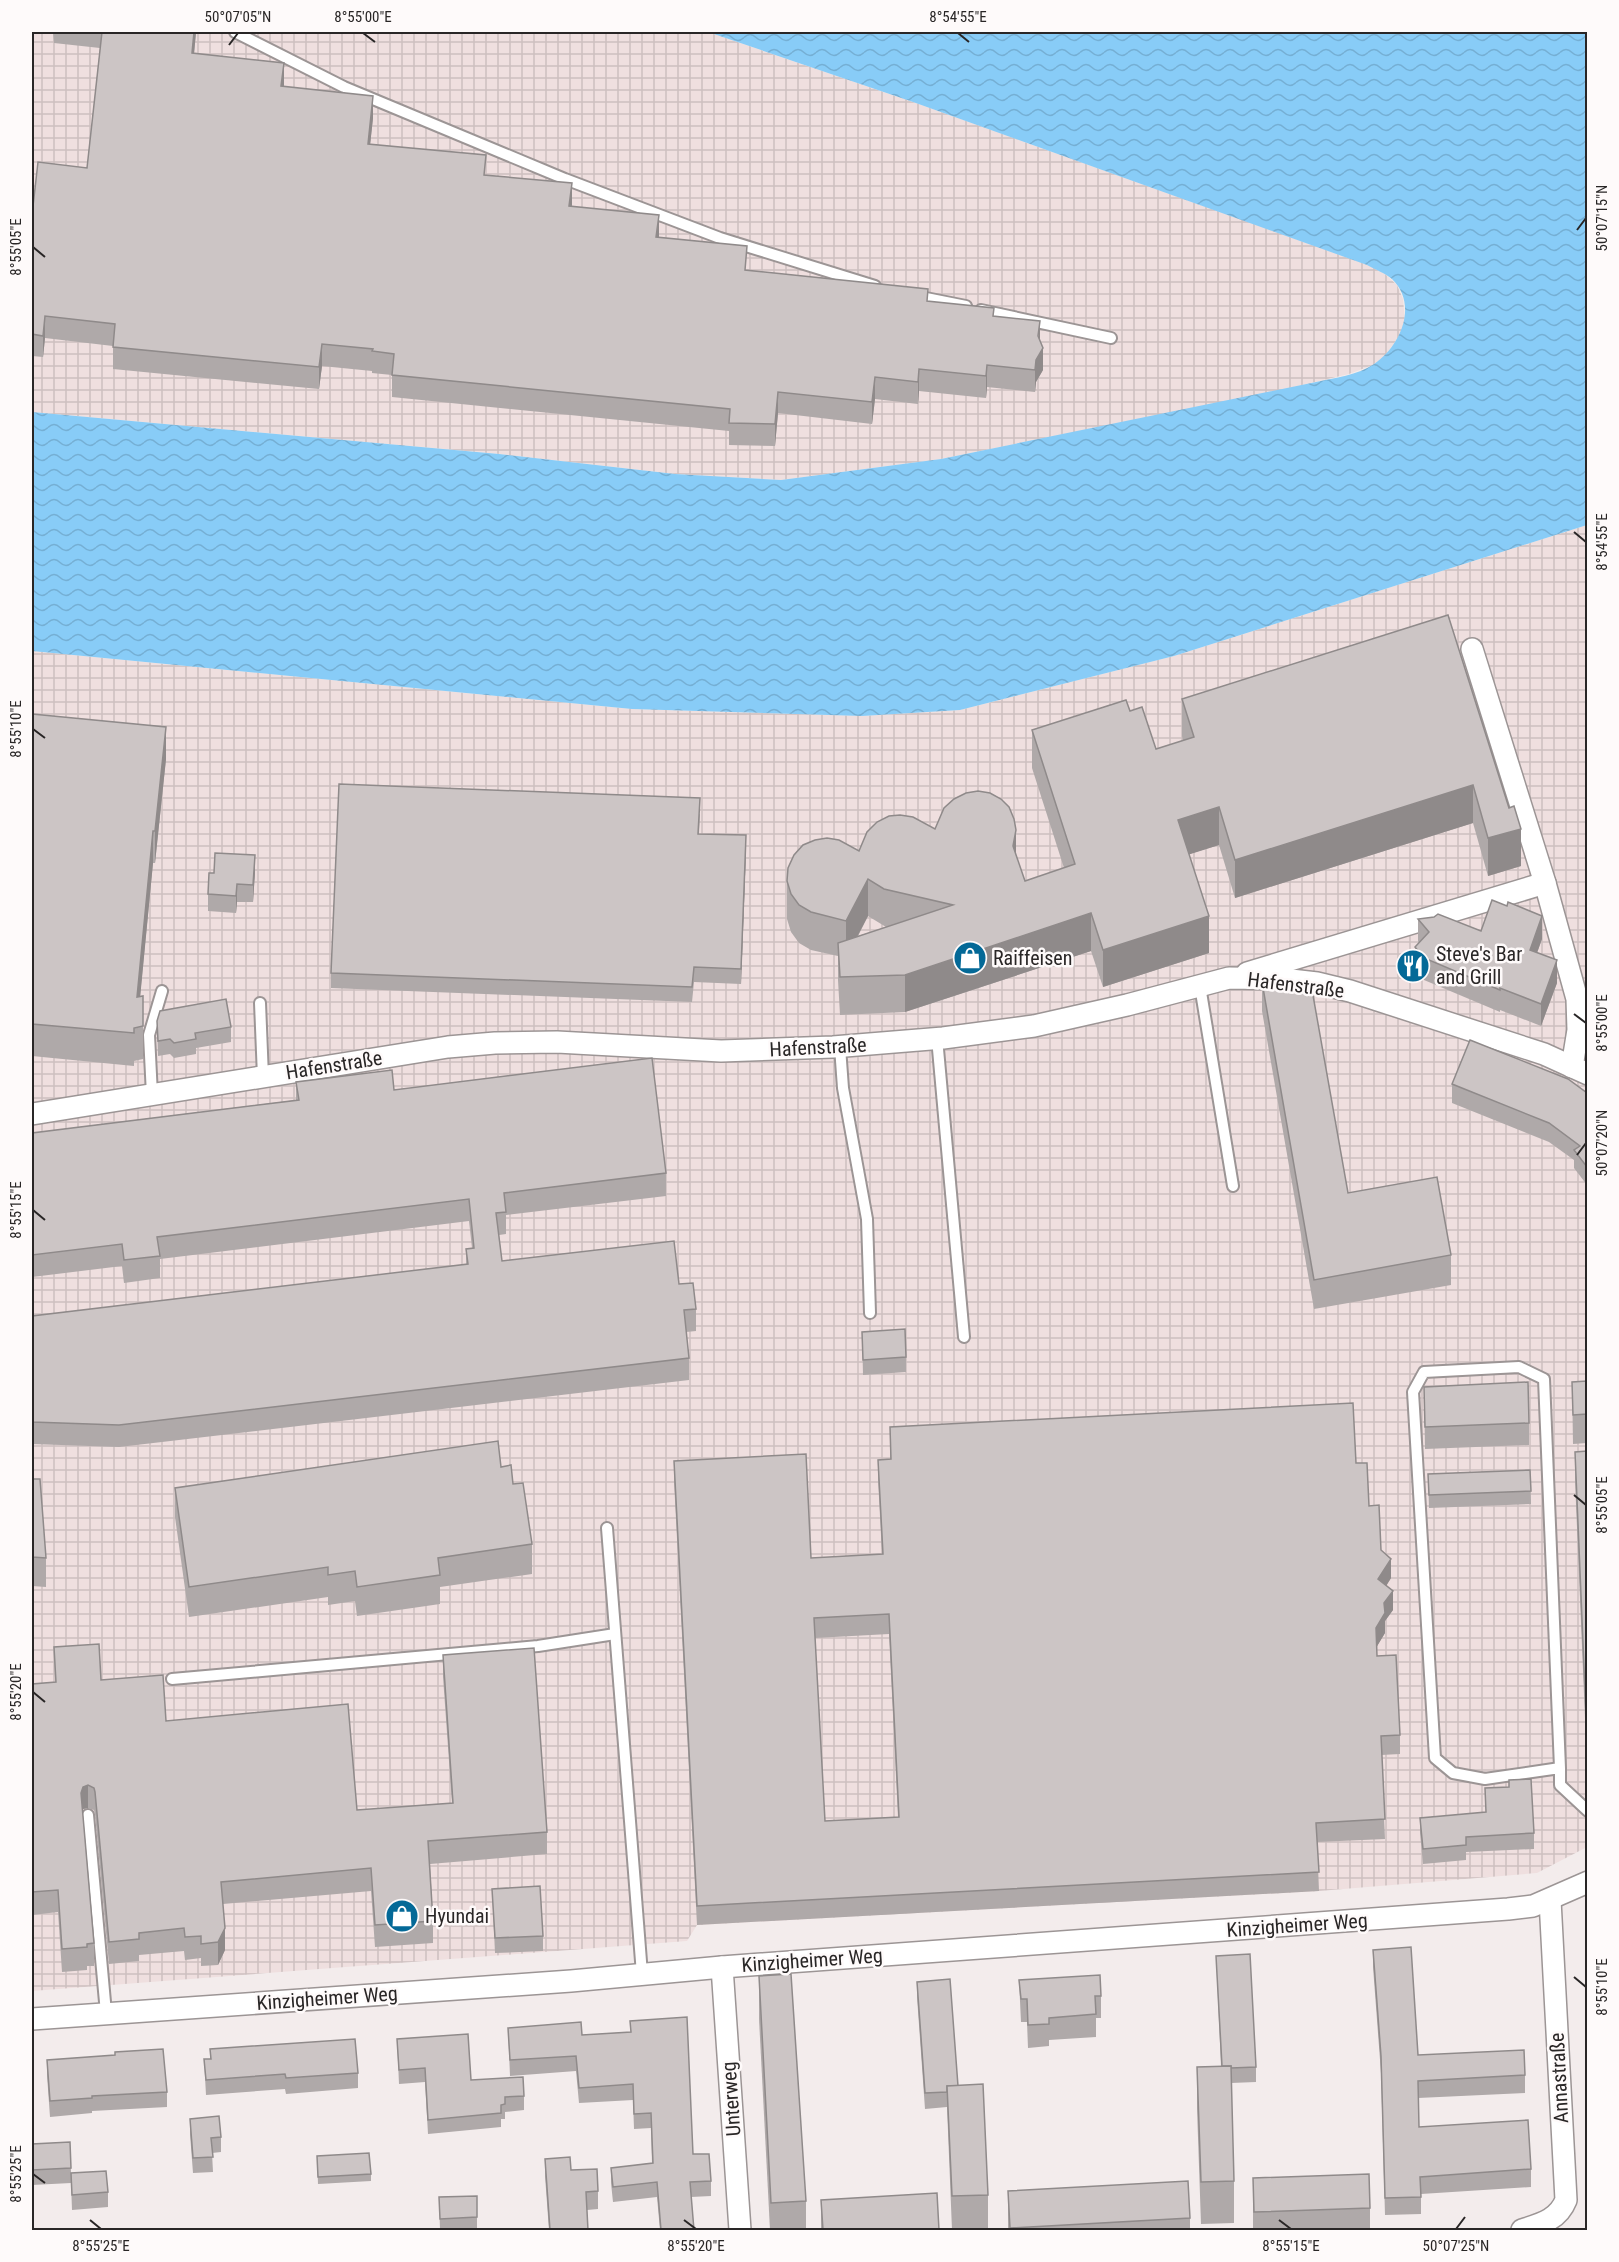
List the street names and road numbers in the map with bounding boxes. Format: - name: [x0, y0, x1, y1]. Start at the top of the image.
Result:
- street label: Hafenstraße: [1246, 967, 1346, 1003]
- street label: Hafenstraße: [769, 1032, 867, 1062]
- street label: Hafenstraße: [284, 1046, 384, 1084]
- street label: Kinzigheimer Weg: [1226, 1908, 1368, 1942]
- street label: Kinzigheimer Weg: [741, 1943, 883, 1977]
- street label: Kinzigheimer Weg: [256, 1981, 398, 2015]
- street label: Annastraße: [1545, 2032, 1573, 2124]
- street label: Unterweg: [716, 2061, 746, 2137]

